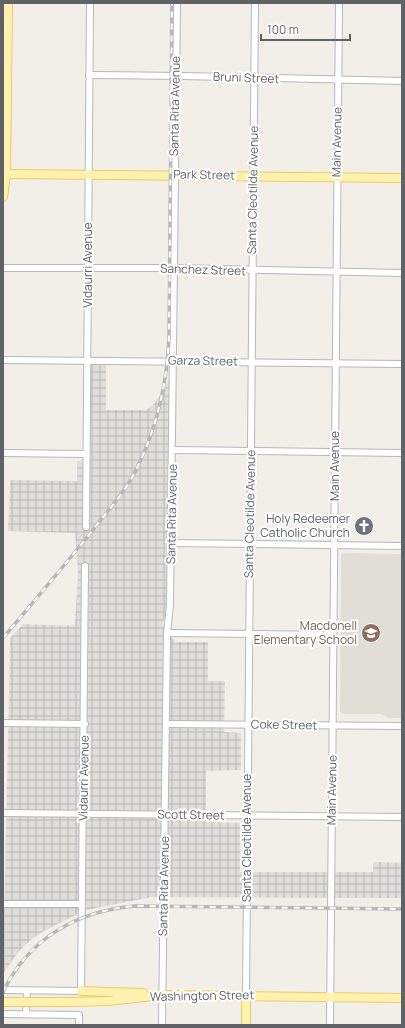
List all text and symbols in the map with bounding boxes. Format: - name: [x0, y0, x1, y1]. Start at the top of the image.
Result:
- scale bar: [261, 16, 350, 42]
- text: 100 m: [267, 21, 299, 38]
- street label: Santa Rita Avenue: [165, 56, 184, 156]
- street label: Bruni Street: [213, 68, 280, 87]
- street label: Main Avenue: [327, 107, 346, 177]
- street label: Santa Cleotilde Avenue: [243, 126, 262, 254]
- street label: Park Street: [173, 165, 235, 184]
- street label: Vidaurri Avenue: [79, 222, 96, 308]
- street label: Sanchez Street: [160, 260, 246, 280]
- street label: Garza Street: [168, 351, 238, 370]
- street label: Main Avenue: [326, 431, 343, 501]
- street label: Santa Cleotilde Avenue: [240, 450, 259, 578]
- street label: Santa Rita Avenue: [162, 464, 181, 564]
- place label: Holy Redeemer Catholic Church: [260, 510, 351, 541]
- church icon: Holy Redeemer Catholic Church: [353, 515, 375, 537]
- place label: Macdonell Elementary School: [254, 617, 357, 648]
- school or university icon: Macdonell Elementary School: [360, 622, 382, 644]
- street label: Coke Street: [251, 715, 317, 734]
- street label: Vidaurri Avenue: [74, 735, 93, 821]
- street label: Main Avenue: [322, 755, 341, 825]
- street label: Santa Cleotilde Avenue: [238, 774, 255, 902]
- street label: Scott Street: [157, 805, 225, 824]
- street label: Santa Rita Avenue: [154, 836, 173, 936]
- street label: Washington Street: [150, 986, 254, 1005]

